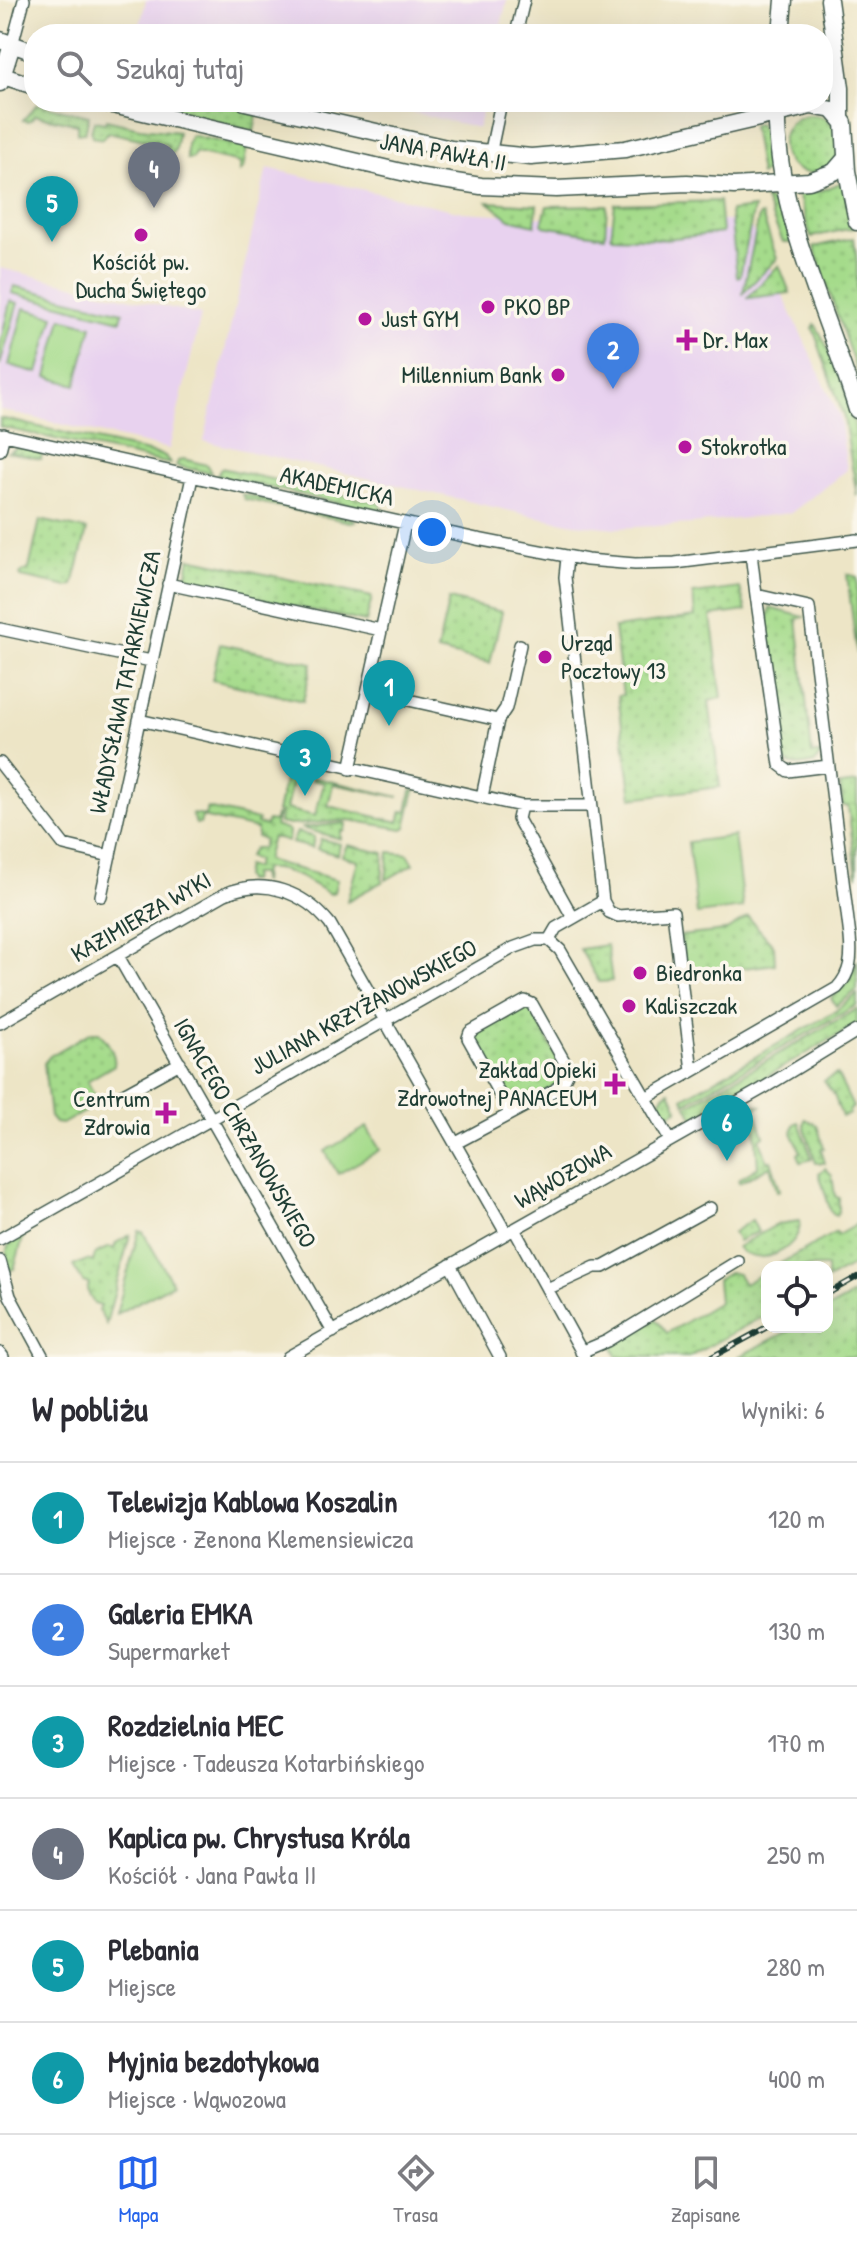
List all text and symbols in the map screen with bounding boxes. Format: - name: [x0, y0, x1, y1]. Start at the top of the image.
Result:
- search box: [24, 24, 833, 112]
- icon: search: [52, 46, 96, 90]
- text: Szukaj tutaj: [116, 48, 244, 88]
- street label: JANA PAWŁA II: [377, 124, 509, 178]
- pin: 4: [128, 142, 180, 208]
- pin: 5: [26, 176, 78, 242]
- marker: Kościół pw. Ducha Świętego: [132, 226, 150, 244]
- place label: Kościół pw. Ducha Świętego: [76, 245, 207, 305]
- place label: PKO BP: [504, 290, 571, 322]
- marker: PKO BP: [479, 298, 497, 316]
- place label: Just GYM: [381, 302, 459, 334]
- marker: Just GYM: [356, 310, 374, 328]
- pin: 2: [587, 323, 639, 389]
- place label: Dr. Max: [703, 323, 769, 355]
- marker: Dr. Max: [678, 331, 696, 349]
- place label: Millennium Bank: [402, 358, 542, 390]
- marker: Millennium Bank: [549, 366, 567, 384]
- place label: Stokrotka: [701, 430, 786, 462]
- marker: Stokrotka: [676, 438, 694, 456]
- street label: AKADEMICKA: [277, 457, 397, 513]
- your location: [412, 512, 452, 552]
- street label: WŁADYSŁAWA TATARKIEWICZA: [81, 547, 168, 816]
- place label: Urząd Pocztowy 13: [561, 626, 666, 686]
- marker: Urząd Pocztowy 13: [536, 648, 554, 666]
- pin: 1: [363, 660, 415, 726]
- pin: 3: [279, 730, 331, 796]
- street label: KAZIMIERZA WYKI: [65, 863, 216, 969]
- street label: JULIANA KRZYŻANOWSKIEGO: [245, 931, 482, 1082]
- place label: Biedronka: [656, 956, 742, 988]
- marker: Biedronka: [631, 964, 649, 982]
- place label: Kaliszczak: [645, 989, 737, 1021]
- marker: Kaliszczak: [620, 997, 638, 1015]
- street label: IGNACEGO CHRZANOWSKIEGO: [167, 1012, 325, 1253]
- place label: Zakład Opieki Zdrowotnej PANACEUM: [397, 1053, 597, 1113]
- marker: Zakład Opieki Zdrowotnej PANACEUM: [604, 1073, 626, 1095]
- place label: Centrum Zdrowia: [73, 1082, 150, 1142]
- pin: 6: [701, 1095, 753, 1161]
- marker: Centrum Zdrowia: [157, 1104, 175, 1122]
- street label: WĄWOZOWA: [508, 1134, 617, 1216]
- map controls: [761, 1261, 833, 1333]
- button: locate: [761, 1261, 833, 1333]
- text: W pobliżu: [32, 1386, 148, 1432]
- text: Wyniki: 6: [741, 1392, 825, 1427]
- text: Telewizja Kablowa Koszalin: [108, 1481, 398, 1521]
- text: 1: [53, 1501, 63, 1536]
- text: 120 m: [768, 1501, 825, 1536]
- text: Miejsce · Zenona Klemensiewicza: [108, 1521, 413, 1556]
- text: Galeria EMKA: [108, 1593, 252, 1633]
- text: 2: [52, 1613, 64, 1648]
- text: 130 m: [769, 1613, 825, 1648]
- text: Supermarket: [108, 1633, 230, 1668]
- text: Rozdzielnia MEC: [108, 1705, 284, 1745]
- text: 3: [52, 1725, 64, 1760]
- text: 170 m: [767, 1725, 825, 1760]
- text: Miejsce · Tadeusza Kotarbińskiego: [108, 1745, 424, 1780]
- text: Kaplica pw. Chrystusa Króla: [108, 1817, 410, 1857]
- text: 4: [53, 1837, 63, 1872]
- text: 250 m: [767, 1837, 825, 1872]
- text: Kościół · Jana Pawła II: [108, 1857, 316, 1892]
- text: Plebania: [108, 1929, 199, 1969]
- text: 5: [53, 1949, 64, 1984]
- text: 280 m: [766, 1949, 825, 1984]
- text: Miejsce: [108, 1969, 176, 2004]
- text: Myjnia bezdotykowa: [108, 2041, 319, 2081]
- text: 6: [53, 2061, 63, 2096]
- text: 400 m: [768, 2061, 825, 2096]
- text: Miejsce · Wąwozowa: [108, 2081, 286, 2116]
- tab: Mapa: [116, 2151, 160, 2229]
- tab: Trasa: [393, 2151, 438, 2229]
- tab: Zapisane: [671, 2151, 741, 2229]

